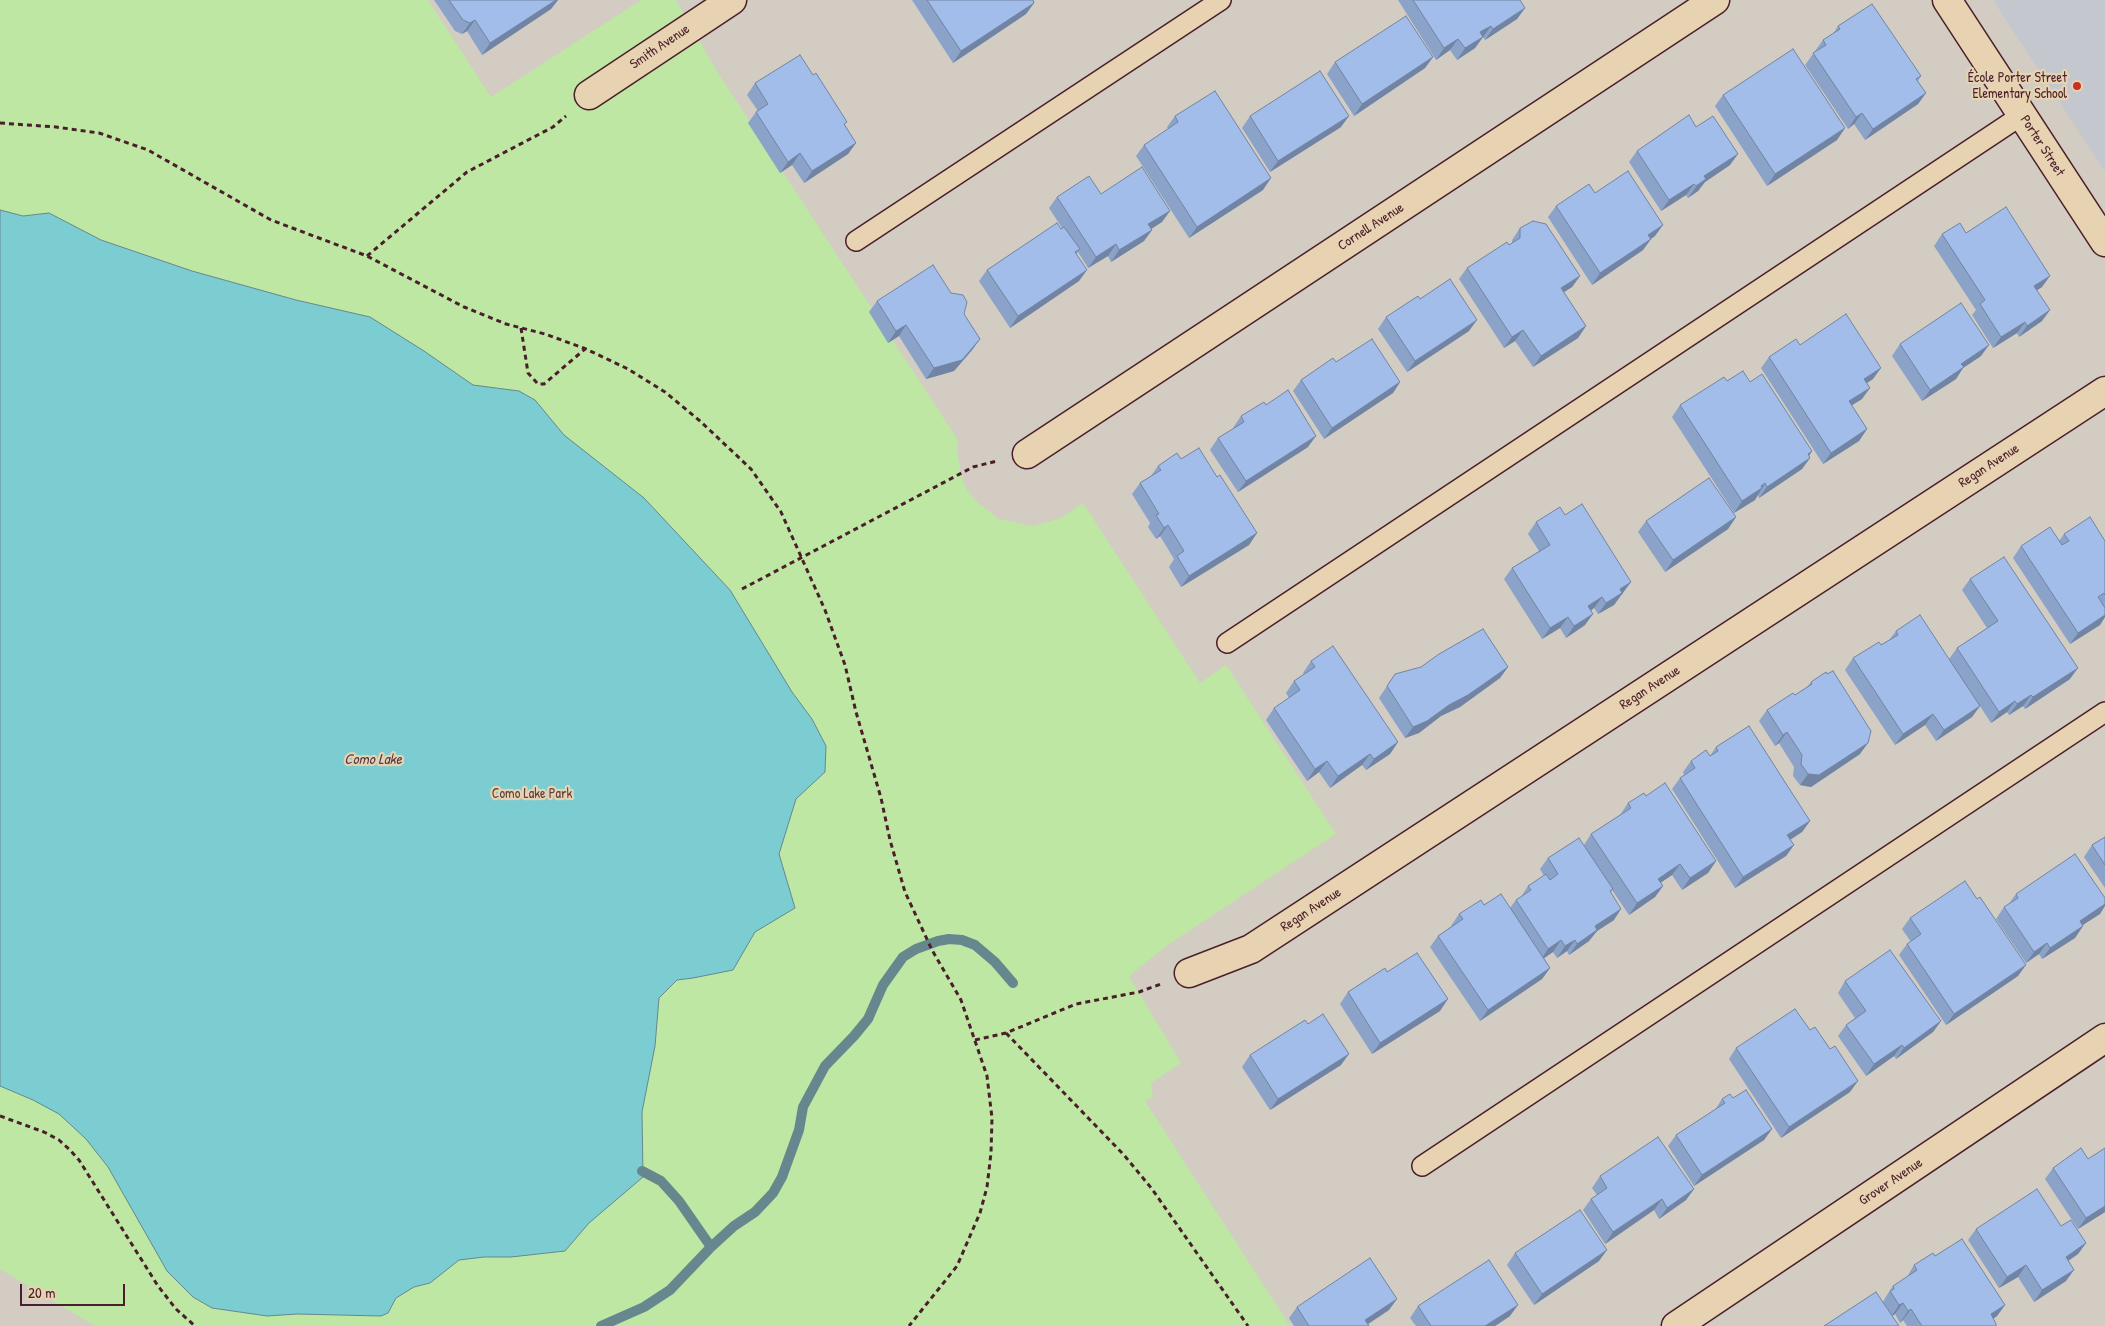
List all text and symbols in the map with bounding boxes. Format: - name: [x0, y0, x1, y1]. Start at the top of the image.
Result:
- street label: Smith Avenue: [627, 21, 693, 73]
- place label: École Porter Street Elementary School: [1968, 70, 2067, 102]
- marker: École Porter Street Elementary School: [2071, 80, 2083, 92]
- street label: Porter Street: [2016, 112, 2068, 180]
- street label: Cornell Avenue: [1335, 199, 1407, 255]
- street label: Regan Avenue: [1956, 440, 2022, 492]
- street label: Regan Avenue: [1617, 662, 1683, 714]
- water label: Como Lake: [344, 751, 402, 769]
- park label: Como Lake Park: [492, 786, 572, 802]
- street label: Regan Avenue: [1278, 884, 1344, 936]
- street label: Grover Avenue: [1856, 1155, 1926, 1209]
- scale bar: [22, 1274, 128, 1306]
- text: 20 m: [28, 1282, 55, 1303]

